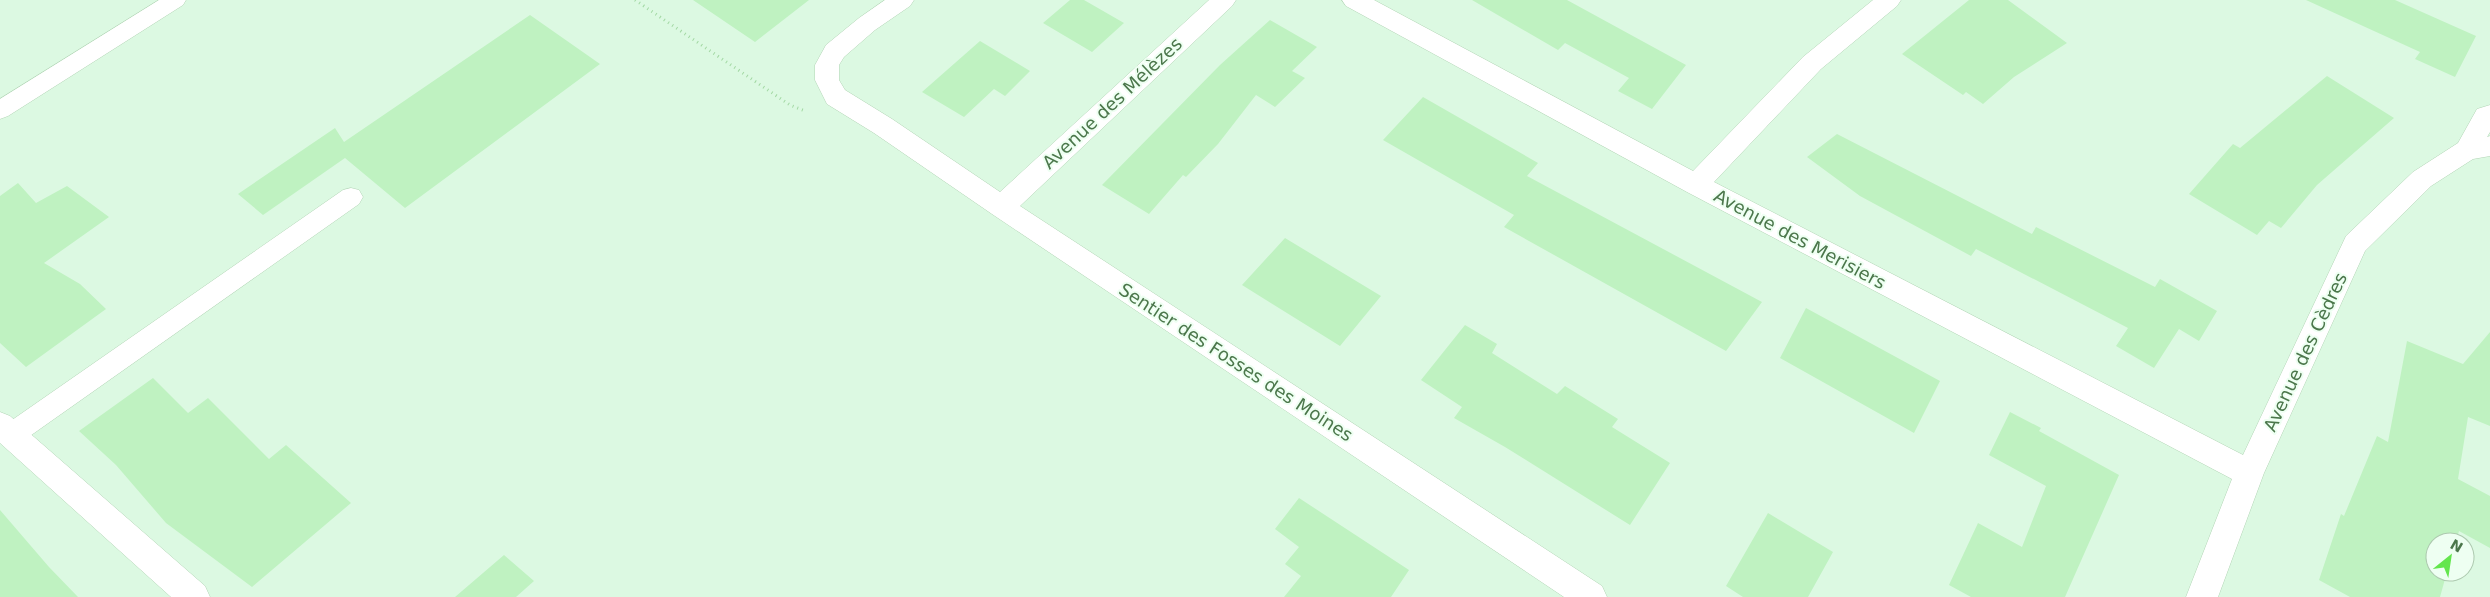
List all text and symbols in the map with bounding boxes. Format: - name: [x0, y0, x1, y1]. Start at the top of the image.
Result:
- street label: Avenue des Mélèzes: [1038, 33, 1186, 173]
- street label: Avenue des Merisiers: [1711, 185, 1889, 293]
- street label: Avenue des Cèdres: [2259, 269, 2351, 435]
- street label: Sentier des Fosses des Moines: [1115, 278, 1357, 446]
- north arrow: [2425, 532, 2475, 582]
- text: N: [2447, 536, 2466, 556]

